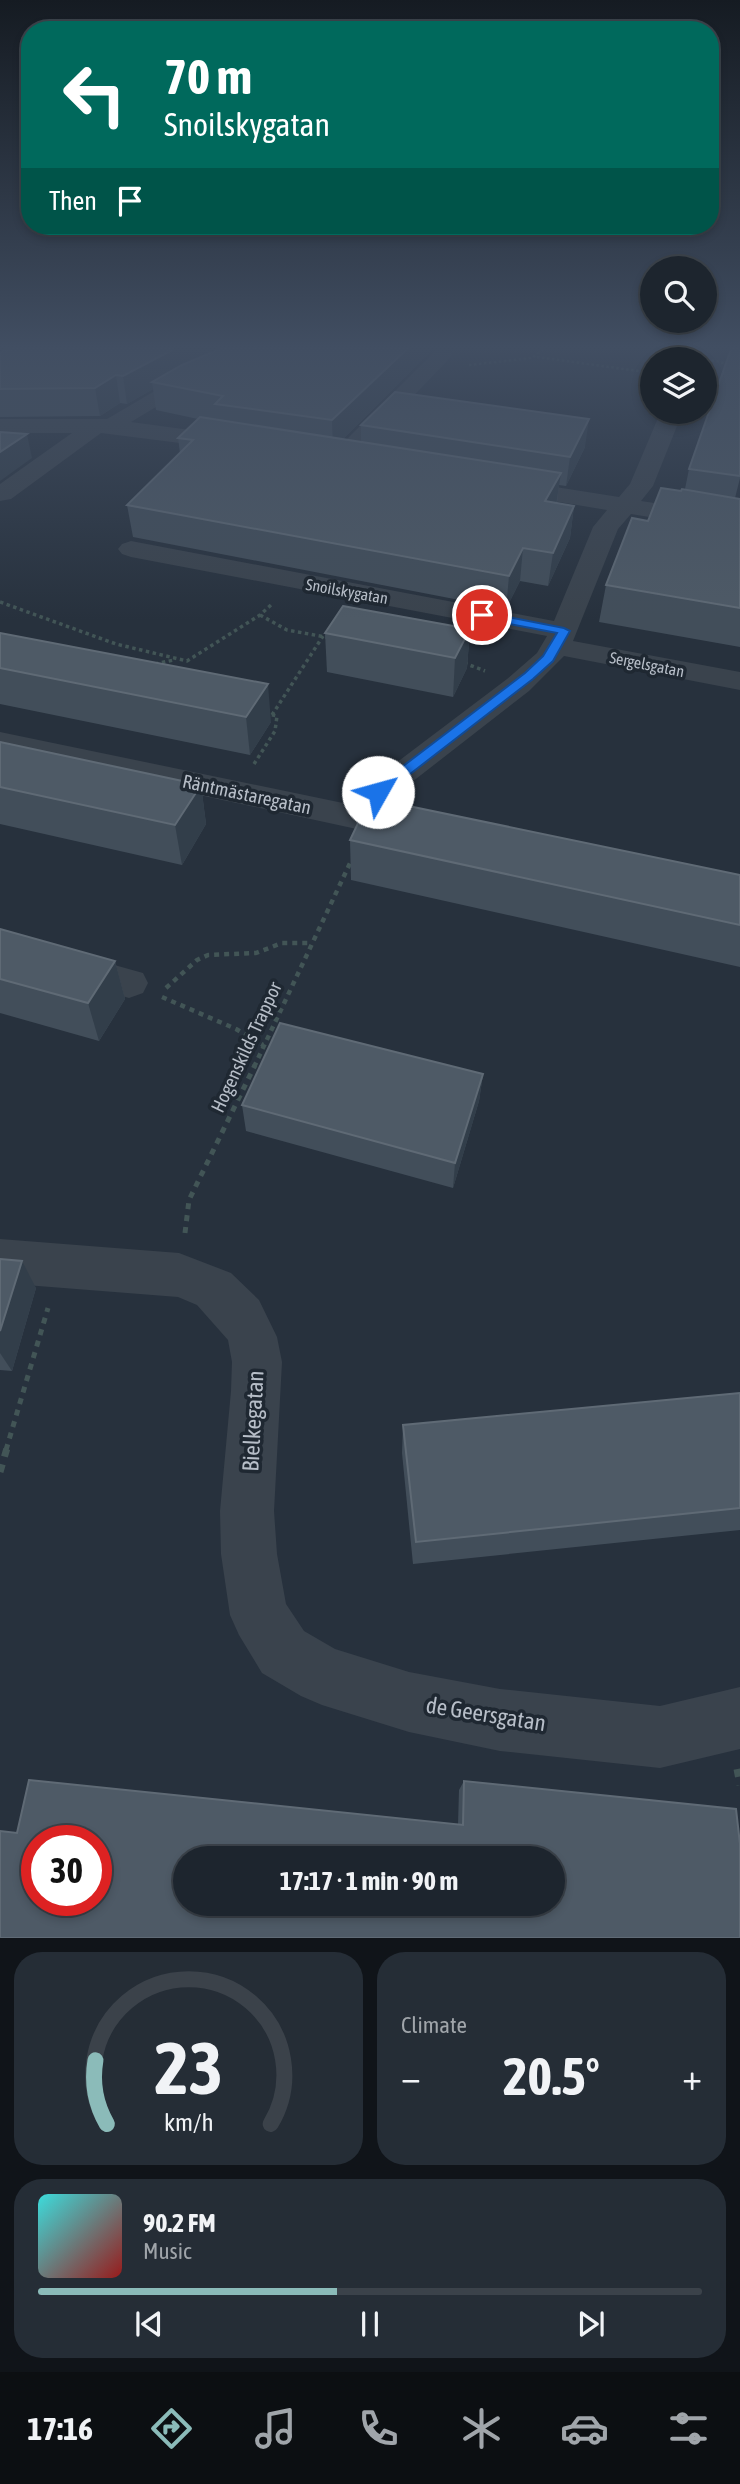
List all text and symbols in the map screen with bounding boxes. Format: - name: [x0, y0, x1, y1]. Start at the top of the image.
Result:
- text: 70 m: [164, 48, 252, 104]
- icon: left: [49, 49, 140, 140]
- text: Snoilskygatan: [164, 106, 330, 143]
- icon: arrive: [111, 182, 149, 220]
- text: Then: [49, 186, 97, 216]
- map controls: [640, 256, 717, 424]
- button: search: [640, 256, 717, 333]
- button: layers: [640, 347, 717, 424]
- street label: Snoilskygatan: [304, 575, 389, 608]
- pin: [452, 585, 512, 645]
- icon: arrive: [463, 596, 501, 634]
- street label: Sergelsgatan: [608, 648, 686, 681]
- position arrow: [341, 755, 415, 829]
- street label: Räntmästaregatan: [181, 770, 313, 818]
- street label: Hogenskilds Trappor: [206, 978, 286, 1116]
- street label: Bielkegatan: [237, 1370, 269, 1472]
- street label: de Geersgatan: [424, 1692, 548, 1736]
- speed limit sign: 30: [21, 1825, 112, 1916]
- text: 17:17 · 1 min · 90 m: [280, 1866, 458, 1896]
- text: Climate: [401, 2012, 467, 2038]
- text: 23: [154, 2027, 223, 2110]
- text: 20.5°: [503, 2046, 600, 2106]
- text: −: [401, 2055, 421, 2098]
- text: +: [682, 2055, 702, 2098]
- text: km/h: [164, 2108, 213, 2136]
- text: 90.2 FM: [143, 2208, 216, 2238]
- text: Music: [143, 2238, 191, 2264]
- icon: previous: [130, 2305, 168, 2343]
- icon: pause: [351, 2305, 389, 2343]
- icon: next: [572, 2305, 610, 2343]
- icon: directions: [147, 2404, 196, 2453]
- icon: music: [251, 2404, 300, 2453]
- icon: phone: [354, 2404, 403, 2453]
- icon: climate: [457, 2404, 506, 2453]
- icon: car: [560, 2404, 609, 2453]
- icon: filters: [664, 2404, 713, 2453]
- text: 17:16: [27, 2410, 93, 2447]

